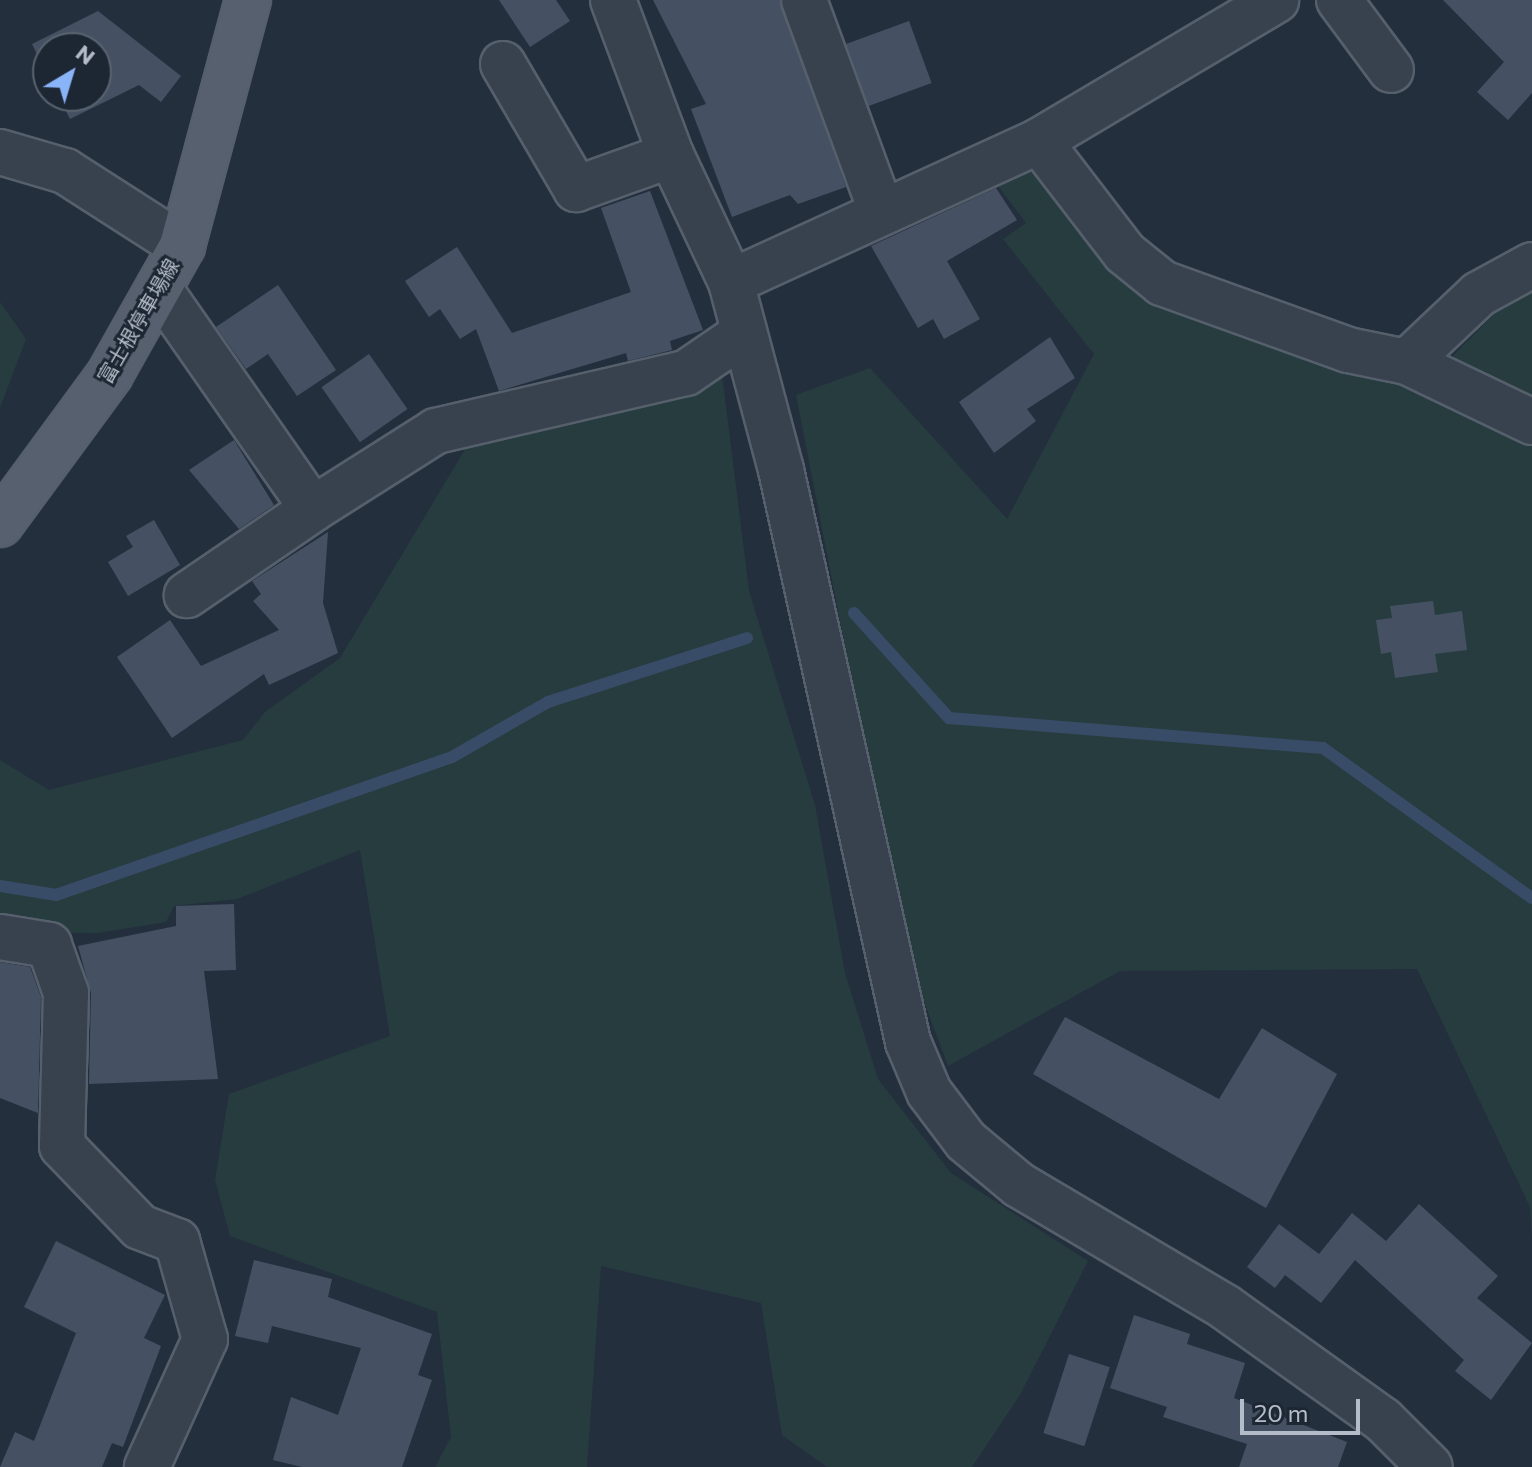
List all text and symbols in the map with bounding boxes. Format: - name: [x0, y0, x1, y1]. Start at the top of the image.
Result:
- north arrow: [32, 32, 112, 112]
- text: N: [71, 39, 101, 70]
- street label: 富士根停車場線: [93, 254, 183, 388]
- scale bar: [1244, 1383, 1364, 1433]
- text: 20 m: [1254, 1398, 1308, 1427]

